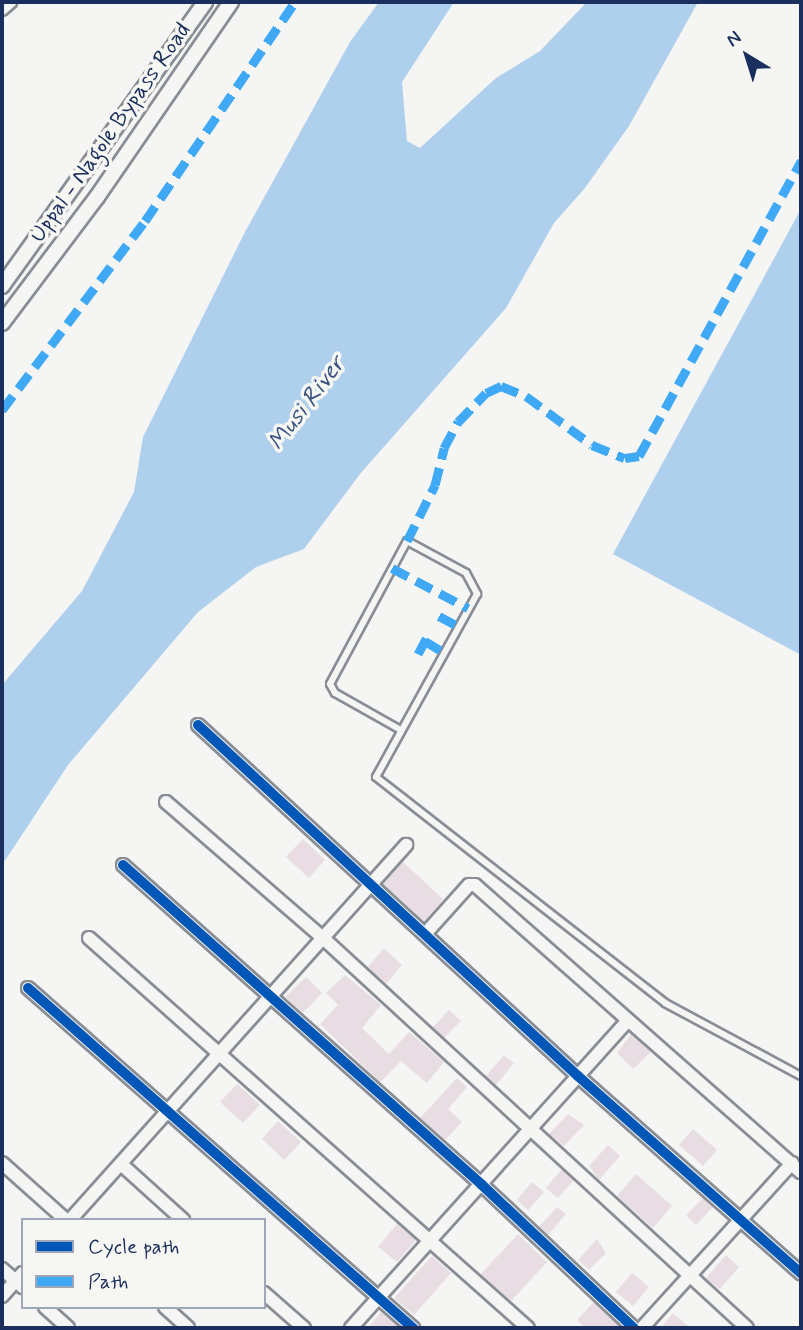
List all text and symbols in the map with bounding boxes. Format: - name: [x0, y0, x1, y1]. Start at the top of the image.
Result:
- street label: Uppal - Nagole Bypass Road: [25, 18, 197, 248]
- north arrow: [712, 21, 782, 91]
- text: N: [721, 25, 746, 53]
- water label: Musi River: [263, 352, 351, 456]
- legend: [21, 1218, 266, 1309]
- text: Cycle path: [88, 1233, 179, 1261]
- text: Path: [88, 1268, 128, 1296]

